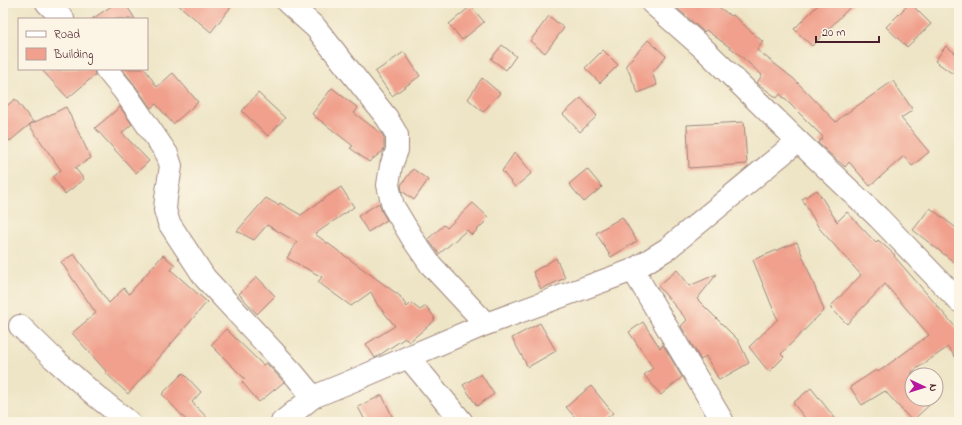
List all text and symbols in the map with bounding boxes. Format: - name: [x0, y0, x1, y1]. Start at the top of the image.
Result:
- legend: [18, 18, 148, 70]
- scale bar: [816, 18, 879, 44]
- text: 20 m: [822, 24, 845, 42]
- text: Road: [54, 26, 80, 44]
- text: Building: [53, 46, 93, 65]
- north arrow: [904, 367, 944, 407]
- text: N: [925, 383, 941, 392]

